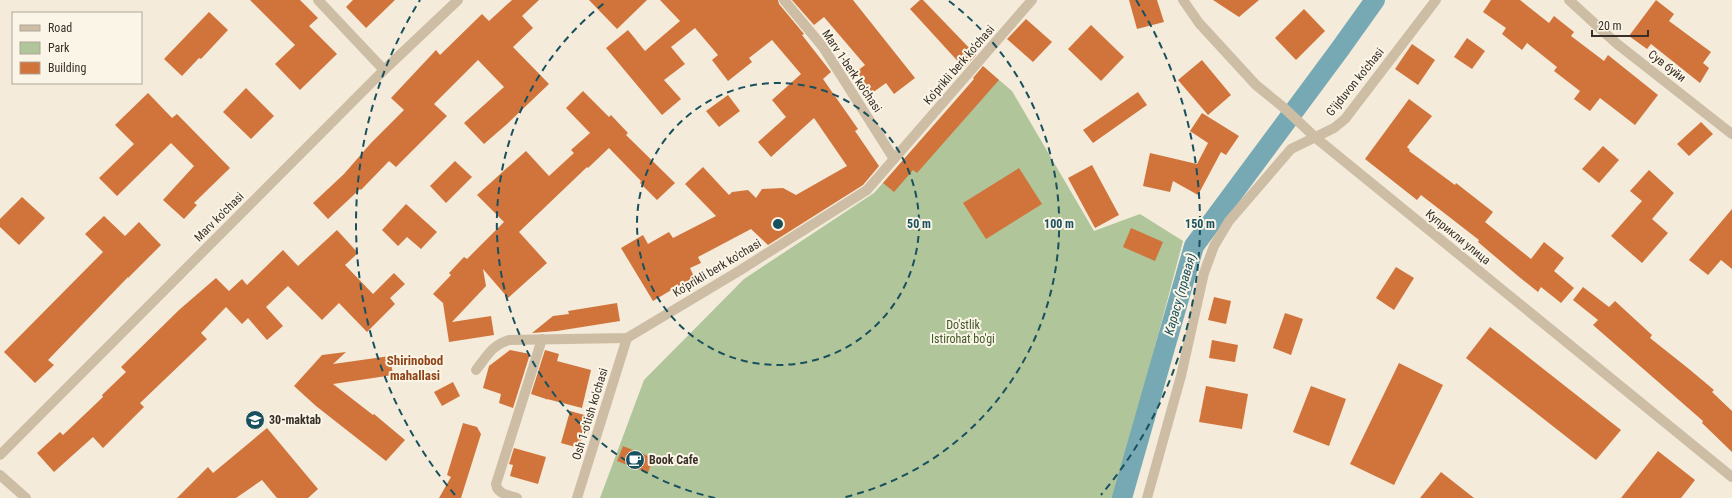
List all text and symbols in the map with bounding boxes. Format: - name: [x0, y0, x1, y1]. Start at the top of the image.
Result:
- legend: [12, 12, 142, 84]
- scale bar: [1592, 12, 1648, 38]
- text: 20 m: [1598, 19, 1622, 33]
- text: Road: [48, 21, 72, 35]
- street label: Ko'prikli berk ko'chasi: [921, 22, 997, 108]
- street label: Marv 1-berk ko'chasi: [819, 27, 885, 115]
- text: Park: [48, 41, 70, 55]
- street label: G'ijduvon ko'chasi: [1323, 45, 1387, 119]
- street label: Сув буйи: [1645, 47, 1689, 85]
- text: Building: [48, 61, 86, 75]
- street label: Marv ko'chasi: [191, 189, 247, 245]
- street label: Куприкли улица: [1423, 207, 1493, 268]
- centre of rings: [771, 217, 785, 231]
- text: 50 m: [907, 217, 931, 231]
- text: 100 m: [1044, 217, 1074, 231]
- text: 150 m: [1185, 217, 1215, 231]
- street label: Ko'prikli berk ko'chasi: [670, 236, 764, 300]
- water label: Карасу (правая): [1161, 251, 1199, 337]
- park label: Do'stlik Istirohat bo'gi: [931, 318, 995, 346]
- district label: Shirinobod mahallasi: [387, 353, 443, 383]
- street label: Osh 1-o'tish ko'chasi: [569, 366, 611, 462]
- school or university icon: 30-maktab: [244, 409, 266, 431]
- place label: 30-maktab: [269, 413, 321, 427]
- cafe icon: Book Cafe: [624, 449, 646, 471]
- place label: Book Cafe: [649, 453, 698, 467]

